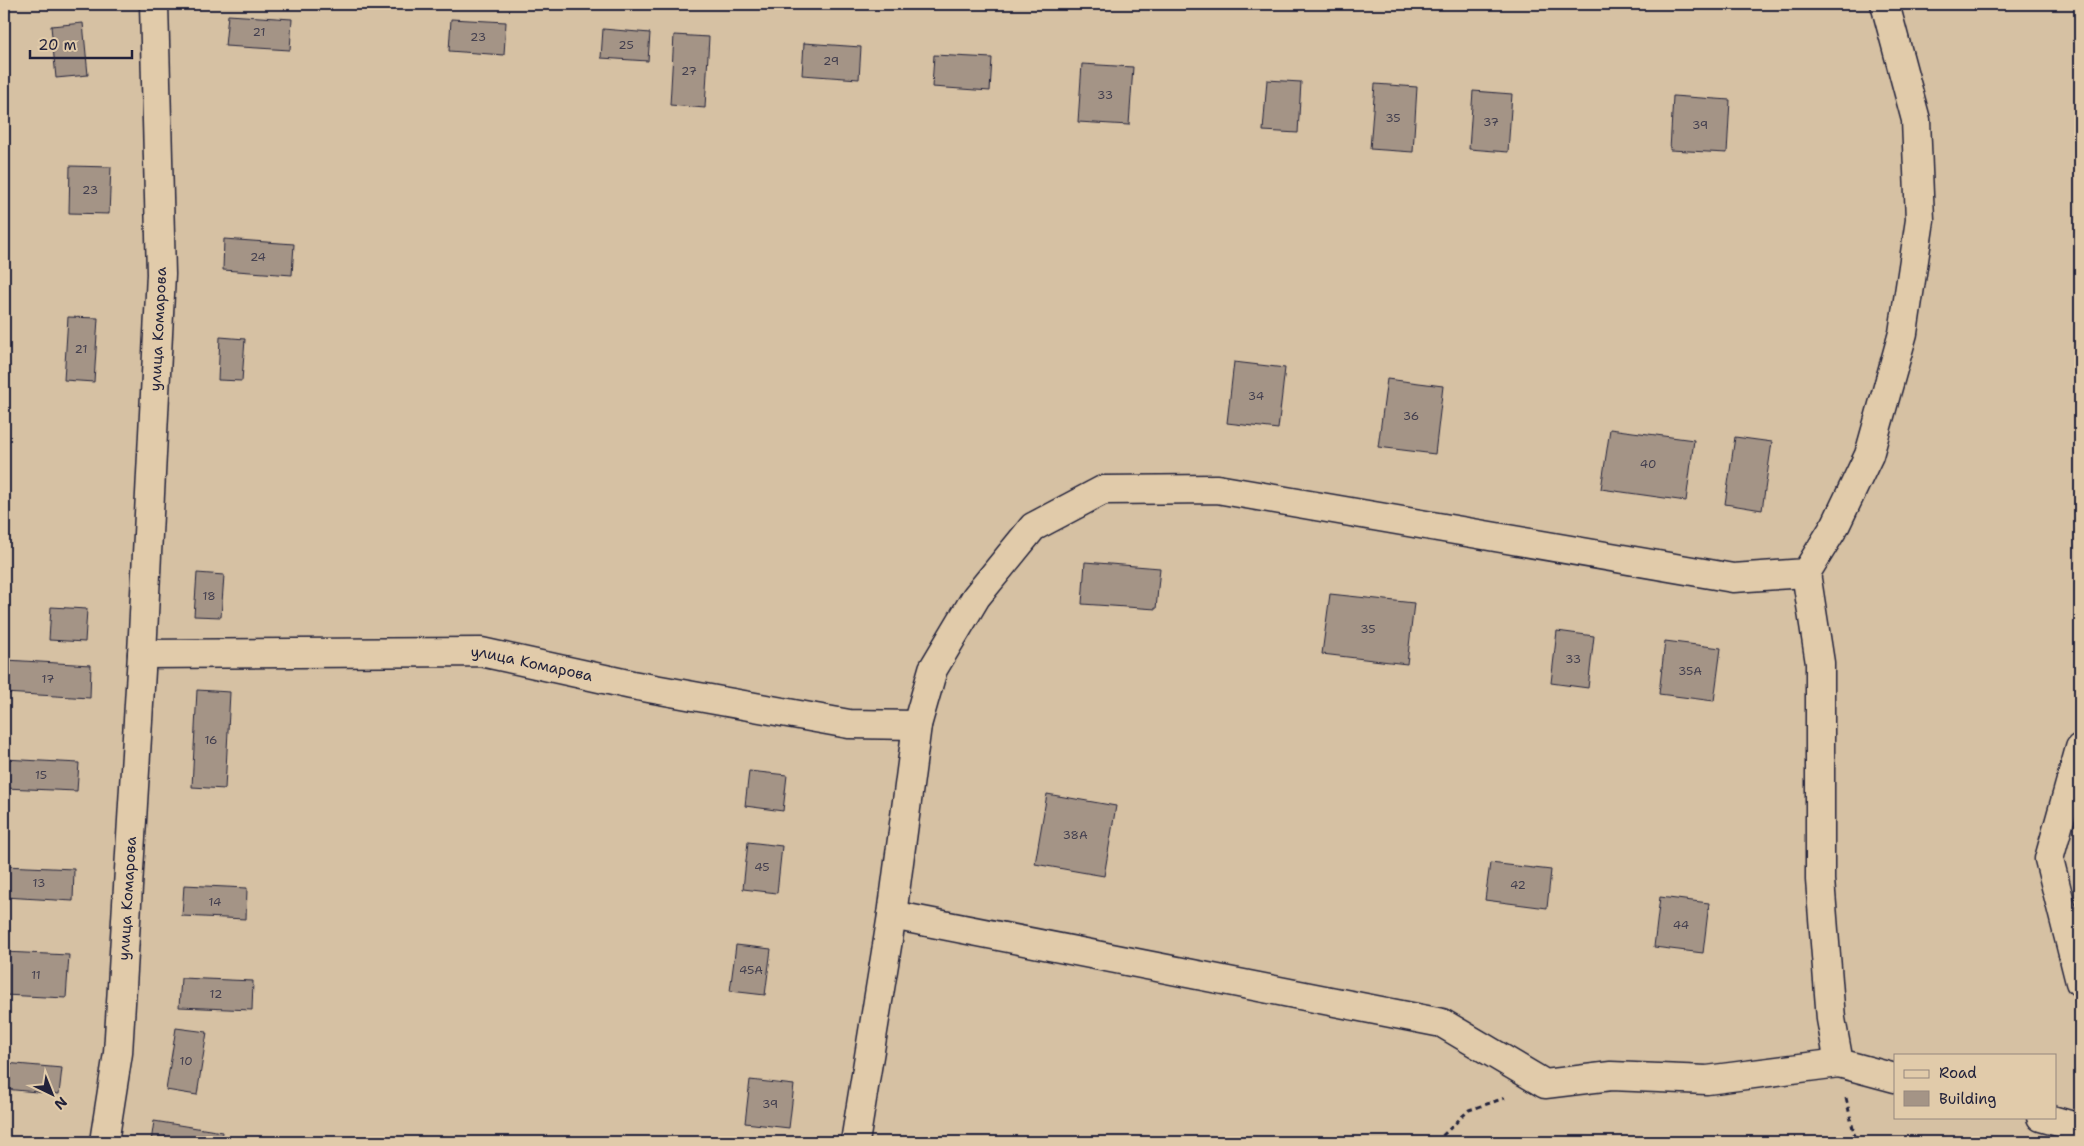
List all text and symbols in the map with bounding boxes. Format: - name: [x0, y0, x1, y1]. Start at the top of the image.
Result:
- house number: 21: [253, 24, 265, 40]
- scale bar: [30, 28, 132, 60]
- house number: 23: [470, 29, 486, 45]
- text: 20 m: [38, 35, 77, 55]
- house number: 25: [618, 37, 634, 53]
- house number: 29: [823, 53, 839, 69]
- house number: 27: [681, 63, 697, 79]
- house number: 33: [1097, 87, 1113, 103]
- house number: 35: [1385, 110, 1401, 126]
- house number: 37: [1483, 114, 1499, 130]
- house number: 39: [1692, 117, 1708, 133]
- house number: 23: [82, 182, 98, 198]
- house number: 24: [250, 249, 266, 265]
- street label: улица Комарова: [145, 266, 171, 392]
- house number: 21: [75, 341, 87, 357]
- house number: 34: [1248, 388, 1264, 404]
- house number: 36: [1403, 408, 1419, 424]
- house number: 40: [1640, 456, 1656, 472]
- house number: 18: [202, 588, 216, 604]
- house number: 35: [1360, 621, 1376, 637]
- street label: улица Комарова: [471, 642, 595, 686]
- house number: 33: [1565, 651, 1581, 667]
- house number: 35А: [1678, 663, 1702, 679]
- house number: 17: [42, 671, 54, 687]
- house number: 16: [204, 732, 218, 748]
- house number: 15: [35, 767, 47, 783]
- house number: 38А: [1062, 827, 1088, 843]
- street label: улица Комарова: [114, 835, 141, 961]
- house number: 45: [754, 859, 770, 875]
- house number: 13: [33, 875, 45, 891]
- house number: 42: [1510, 877, 1526, 893]
- house number: 14: [209, 894, 221, 910]
- house number: 44: [1673, 917, 1689, 933]
- house number: 45А: [739, 962, 763, 978]
- house number: 11: [31, 967, 41, 983]
- house number: 12: [210, 986, 222, 1002]
- house number: 10: [179, 1053, 193, 1069]
- legend: [1894, 1054, 2056, 1118]
- text: Road: [1939, 1063, 1977, 1083]
- north arrow: [28, 1068, 78, 1118]
- text: Building: [1939, 1089, 1996, 1109]
- text: N: [51, 1093, 71, 1114]
- house number: 39: [762, 1096, 778, 1112]

